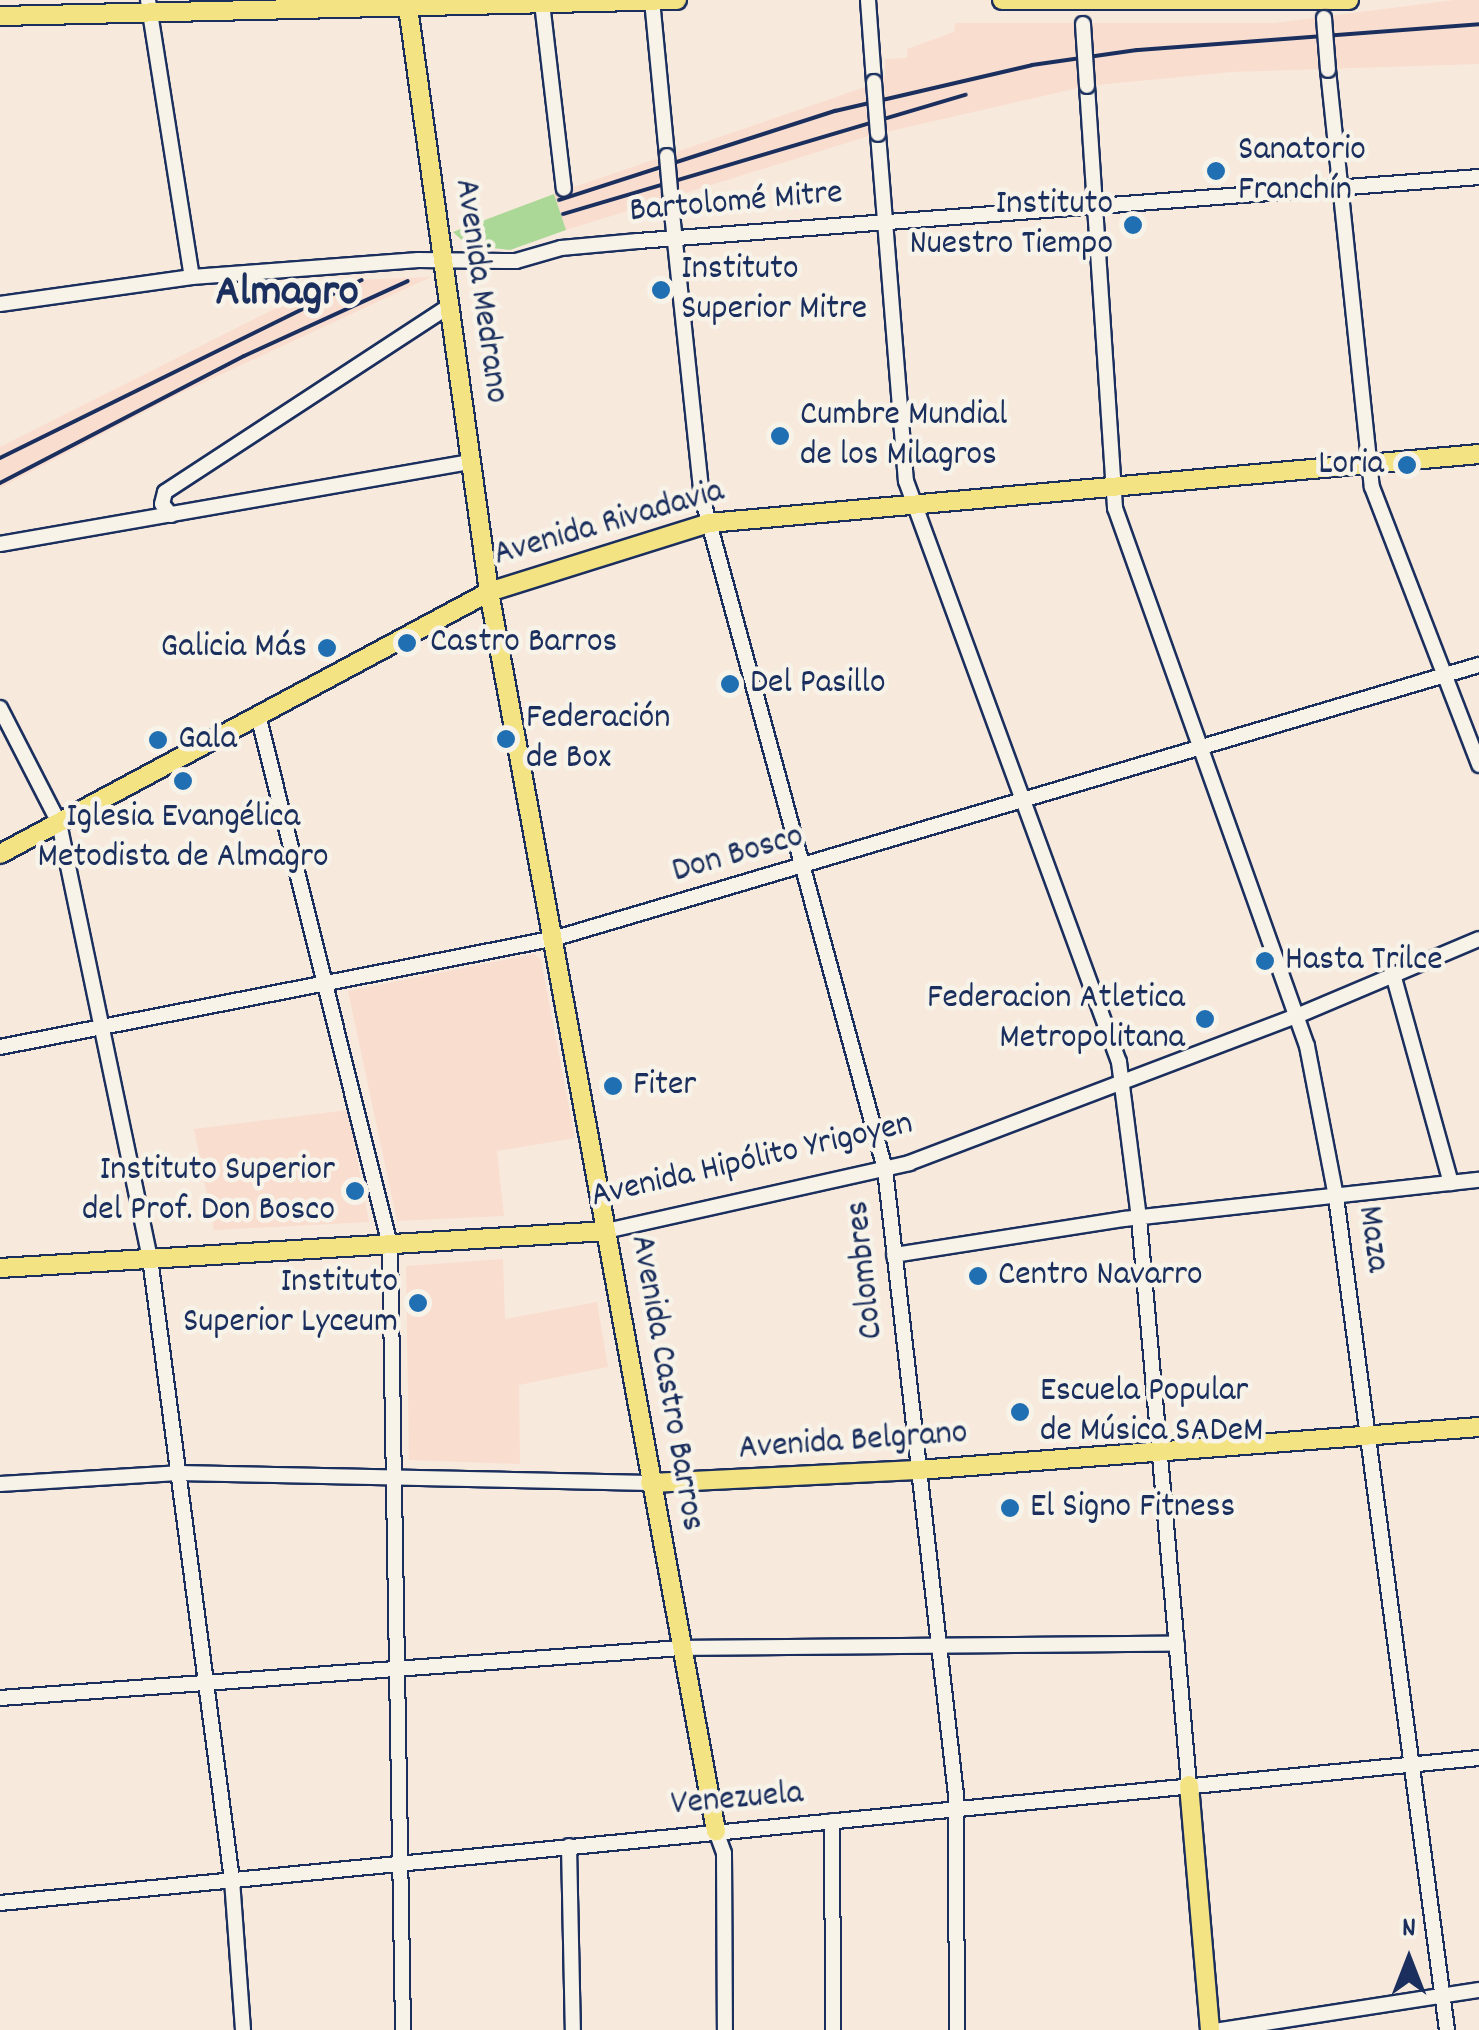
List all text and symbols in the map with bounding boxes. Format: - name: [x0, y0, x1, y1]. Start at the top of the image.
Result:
- place label: Sanatorio Franchín: [1238, 130, 1366, 212]
- marker: Sanatorio Franchín: [1203, 158, 1229, 184]
- street label: Bartolomé Mitre: [628, 173, 844, 233]
- street label: Avenida Medrano: [443, 176, 517, 406]
- place label: Instituto Nuestro Tiempo: [909, 184, 1113, 266]
- marker: Instituto Nuestro Tiempo: [1122, 214, 1144, 236]
- place label: Instituto Superior Mitre: [681, 249, 867, 331]
- district label: Almagro: [215, 268, 359, 322]
- marker: Instituto Superior Mitre: [650, 279, 672, 301]
- place label: Cumbre Mundial de los Milagros: [800, 395, 1007, 477]
- marker: Cumbre Mundial de los Milagros: [769, 425, 791, 447]
- place label: Loria: [1318, 444, 1384, 486]
- marker: Loria: [1394, 452, 1420, 478]
- street label: Avenida Rivadavia: [489, 471, 729, 577]
- place label: Castro Barros: [430, 622, 617, 664]
- place label: Galicia Más: [161, 627, 307, 669]
- marker: Castro Barros: [394, 630, 420, 656]
- marker: Galicia Más: [316, 637, 338, 659]
- place label: Del Pasillo: [750, 663, 885, 705]
- marker: Del Pasillo: [719, 673, 741, 695]
- place label: Federación de Box: [526, 698, 670, 780]
- place label: Gala: [178, 719, 237, 761]
- marker: Federación de Box: [495, 728, 517, 750]
- marker: Gala: [147, 729, 169, 751]
- marker: Iglesia Evangélica Metodista de Almagro: [172, 770, 194, 792]
- place label: Iglesia Evangélica Metodista de Almagro: [38, 797, 328, 879]
- street label: Don Bosco: [668, 816, 808, 894]
- place label: Hasta Trilce: [1285, 940, 1443, 982]
- marker: Hasta Trilce: [1254, 950, 1276, 972]
- place label: Federacion Atletica Metropolitana: [927, 978, 1185, 1060]
- marker: Federacion Atletica Metropolitana: [1194, 1008, 1216, 1030]
- place label: Fiter: [633, 1065, 696, 1107]
- marker: Fiter: [602, 1075, 624, 1097]
- street label: Avenida Hipólito Yrigoyen: [587, 1104, 917, 1218]
- place label: Instituto Superior del Prof. Don Bosco: [82, 1150, 335, 1232]
- marker: Instituto Superior del Prof. Don Bosco: [344, 1180, 366, 1202]
- street label: Colombres: [838, 1199, 894, 1341]
- street label: Maza: [1347, 1203, 1397, 1275]
- street label: Avenida Castro Barros: [619, 1232, 713, 1534]
- place label: Centro Navarro: [998, 1255, 1203, 1297]
- place label: Instituto Superior Lyceum: [183, 1262, 398, 1344]
- marker: Centro Navarro: [967, 1265, 989, 1287]
- marker: Instituto Superior Lyceum: [407, 1292, 429, 1314]
- place label: Escuela Popular de Música SADeM: [1040, 1371, 1264, 1453]
- marker: Escuela Popular de Música SADeM: [1009, 1401, 1031, 1423]
- street label: Avenida Belgrano: [737, 1413, 969, 1471]
- place label: El Signo Fitness: [1030, 1487, 1235, 1529]
- marker: El Signo Fitness: [999, 1497, 1021, 1519]
- street label: Venezuela: [669, 1773, 805, 1827]
- north arrow: [1359, 1910, 1459, 2010]
- text: N: [1402, 1910, 1416, 1950]

